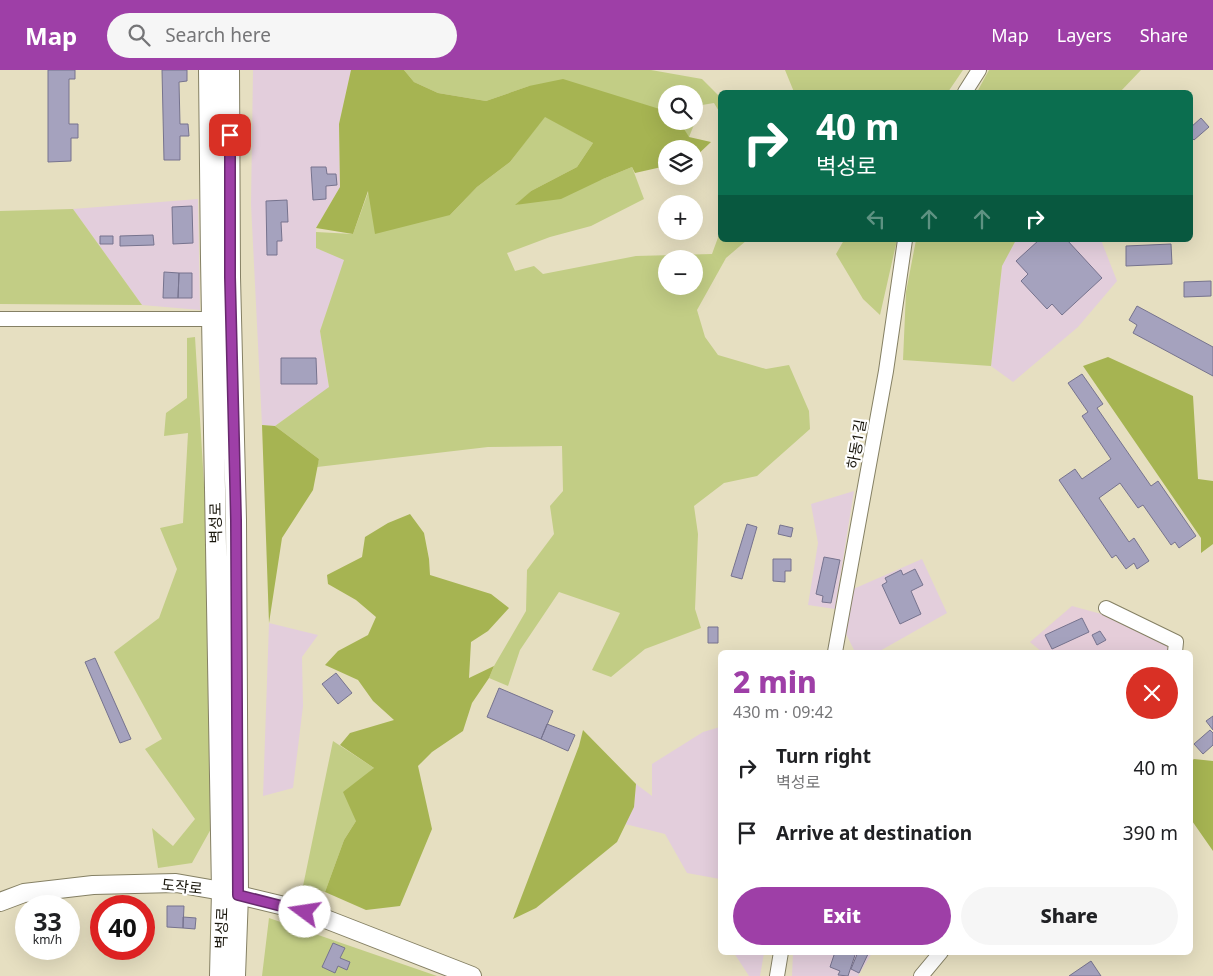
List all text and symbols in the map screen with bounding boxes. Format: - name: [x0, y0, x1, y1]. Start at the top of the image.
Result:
- search box: [107, 13, 457, 58]
- text: Map: [25, 19, 77, 52]
- icon: search: [125, 21, 153, 49]
- text: Search here: [165, 22, 271, 48]
- text: Map: [991, 23, 1029, 47]
- text: Layers: [1057, 23, 1112, 47]
- text: Share: [1140, 23, 1188, 47]
- map controls: [658, 85, 703, 295]
- button: search: [658, 85, 703, 130]
- text: 40 m: [816, 103, 899, 150]
- icon: right: [733, 110, 798, 175]
- pin: [209, 114, 251, 156]
- icon: arrive: [216, 121, 244, 149]
- button: layers: [658, 140, 703, 185]
- text: 벽성로: [816, 150, 877, 180]
- button: +: [658, 195, 703, 240]
- icon: left: [862, 205, 890, 233]
- icon: ahead: [915, 205, 943, 233]
- icon: ahead: [968, 205, 996, 233]
- icon: right: [1021, 205, 1049, 233]
- button: −: [658, 250, 703, 295]
- street label: 하동1길: [842, 418, 870, 470]
- street label: 벽성로: [205, 502, 225, 544]
- text: 2 min: [733, 661, 817, 702]
- button: close: [1126, 667, 1178, 719]
- text: 430 m · 09:42: [733, 701, 833, 723]
- text: Turn right: [776, 743, 871, 769]
- icon: right: [733, 754, 761, 782]
- text: 40 m: [1134, 755, 1178, 781]
- text: 벽성로: [776, 771, 820, 793]
- icon: arrive: [733, 819, 761, 847]
- text: Arrive at destination: [776, 820, 972, 846]
- text: 390 m: [1123, 820, 1178, 846]
- street label: 도작로: [160, 874, 204, 898]
- position arrow: [278, 885, 330, 937]
- button: Exit: [733, 887, 951, 945]
- button: Share: [961, 887, 1178, 945]
- speed limit sign: 40: [90, 895, 155, 960]
- text: 33: [33, 904, 62, 938]
- street label: 벽성로: [210, 907, 232, 949]
- text: km/h: [33, 931, 62, 948]

